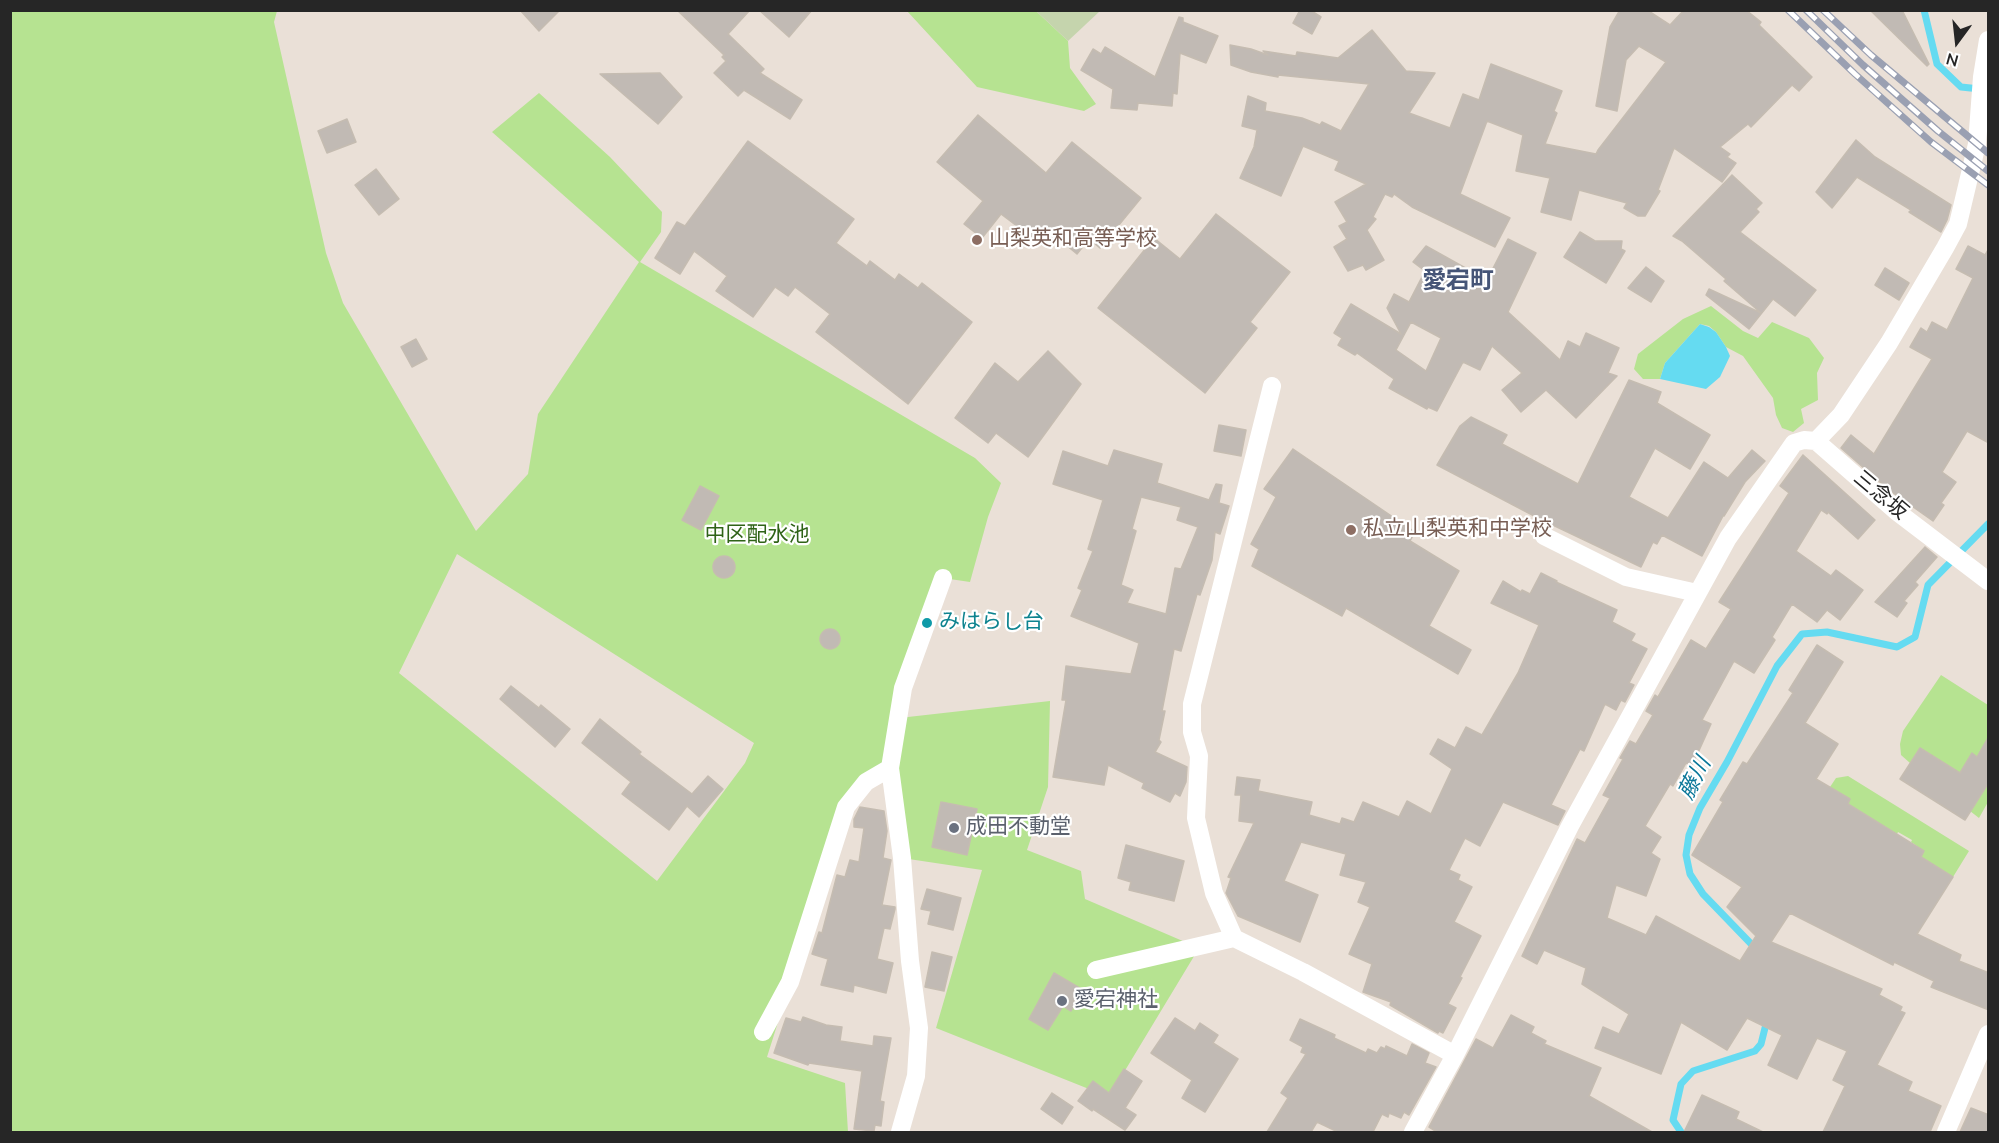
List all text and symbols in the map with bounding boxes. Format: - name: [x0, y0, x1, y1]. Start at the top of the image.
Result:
- north arrow: [1927, 12, 1987, 72]
- text: N: [1944, 47, 1961, 72]
- place label: 山梨英和高等学校: [989, 227, 1157, 253]
- marker: 山梨英和高等学校: [970, 233, 984, 247]
- district label: 愛宕町: [1422, 268, 1494, 296]
- street label: 三念坂: [1848, 466, 1912, 526]
- place label: 私立山梨英和中学校: [1363, 517, 1552, 543]
- park label: 中区配水池: [705, 523, 809, 549]
- marker: 私立山梨英和中学校: [1344, 523, 1358, 537]
- place label: みはらし台: [939, 610, 1044, 636]
- marker: みはらし台: [920, 616, 934, 630]
- water label: 藤川: [1674, 753, 1718, 805]
- place label: 成田不動堂: [966, 815, 1071, 841]
- marker: 成田不動堂: [947, 821, 961, 835]
- place label: 愛宕神社: [1074, 988, 1158, 1014]
- marker: 愛宕神社: [1055, 994, 1069, 1008]

